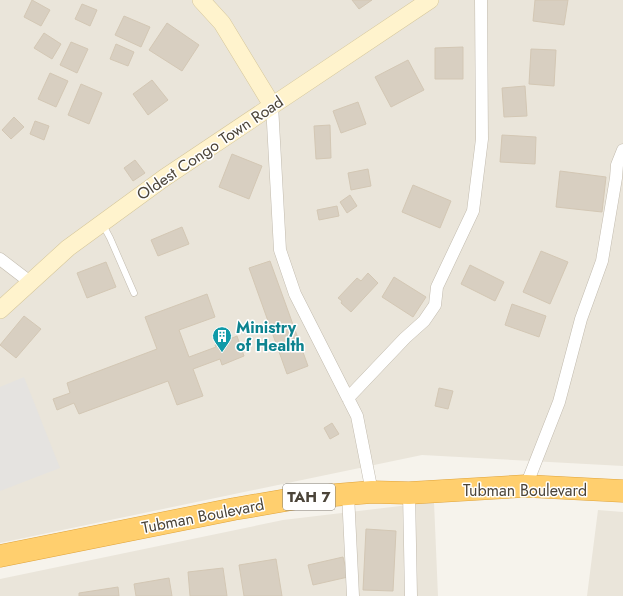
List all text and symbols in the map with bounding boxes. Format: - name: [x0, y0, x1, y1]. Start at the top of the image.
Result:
- street label: Oldest Congo Town Road: [132, 90, 288, 206]
- place label: Ministry of Health: [236, 316, 305, 357]
- building icon: Ministry of Health: [211, 325, 233, 353]
- street label: Tubman Boulevard: [463, 479, 587, 502]
- road number: TAH 7: [283, 484, 335, 510]
- street label: Tubman Boulevard: [140, 493, 266, 539]

